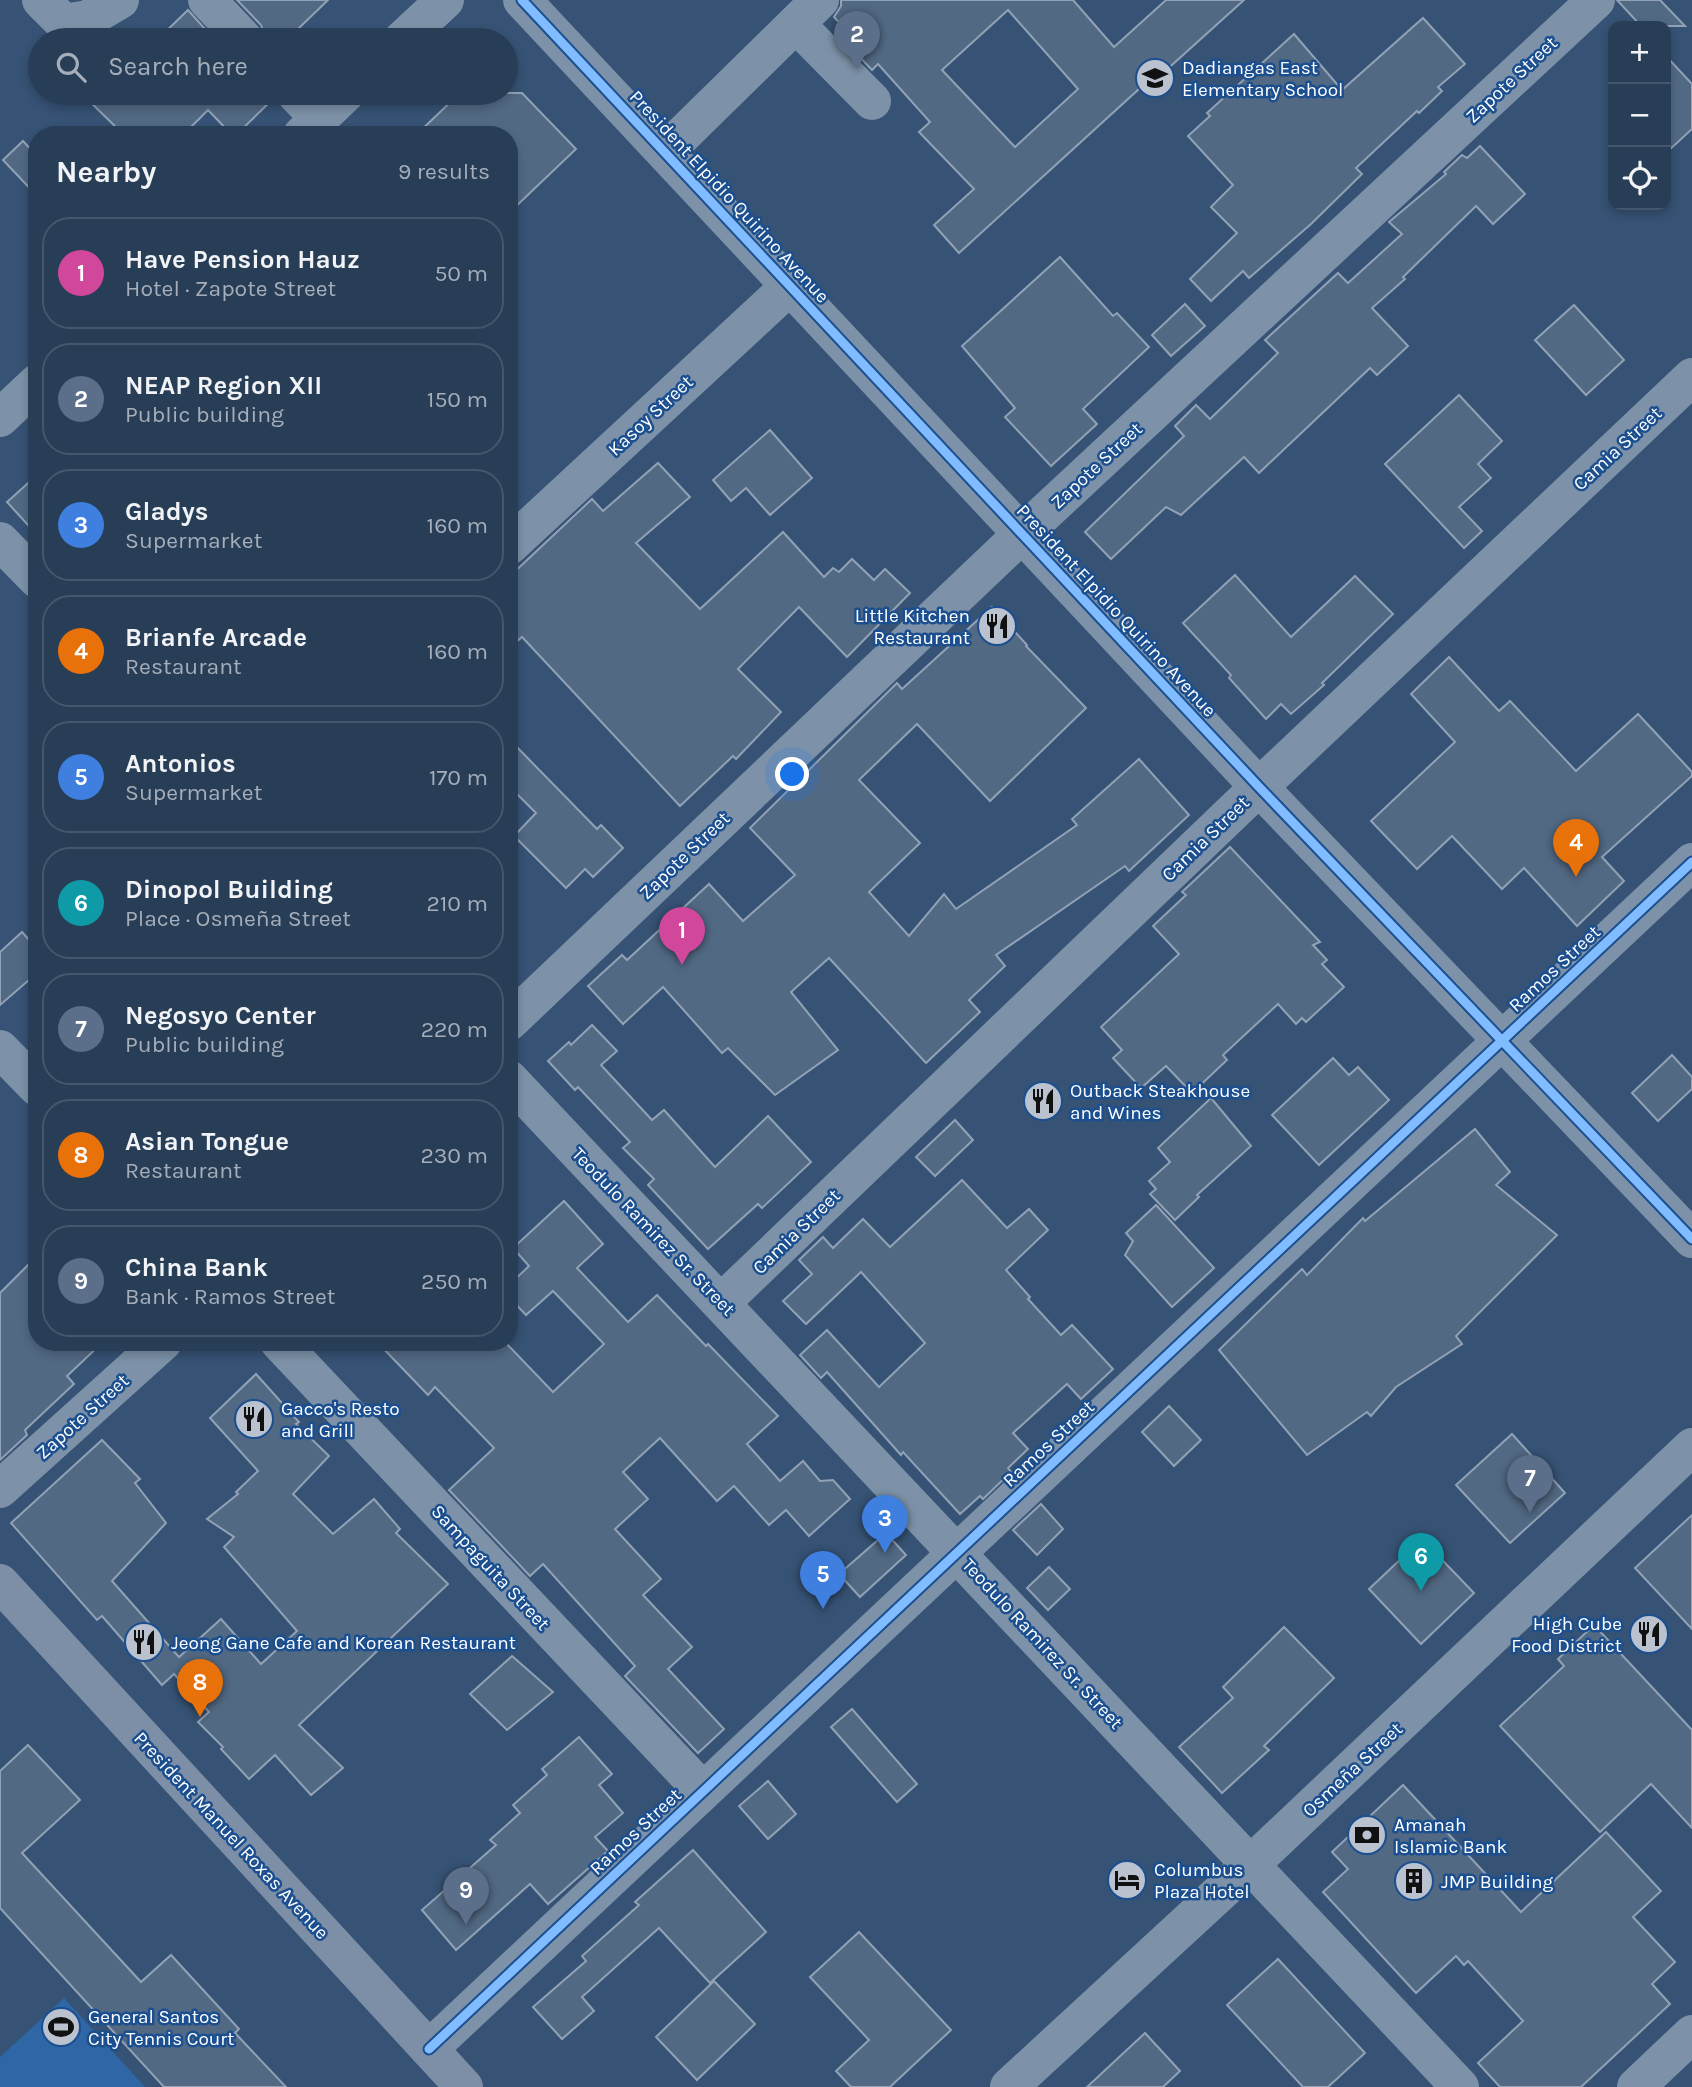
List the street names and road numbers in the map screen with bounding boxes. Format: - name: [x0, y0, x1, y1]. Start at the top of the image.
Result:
- street label: Zapote Street: [1461, 32, 1562, 128]
- street label: President Elpidio Quirino Avenue: [625, 86, 834, 307]
- street label: Kasoy Street: [604, 371, 698, 461]
- street label: Camia Street: [1569, 402, 1666, 495]
- street label: Zapote Street: [1046, 418, 1147, 514]
- street label: President Elpidio Quirino Avenue: [1012, 500, 1221, 721]
- street label: Camia Street: [1158, 792, 1254, 886]
- street label: Zapote Street: [635, 807, 734, 904]
- street label: Ramos Street: [1504, 921, 1605, 1017]
- street label: Teodulo Ramirez Sr. Street: [567, 1143, 739, 1320]
- street label: Camia Street: [749, 1185, 845, 1279]
- street label: Zapote Street: [32, 1370, 133, 1464]
- street label: Ramos Street: [998, 1396, 1099, 1492]
- street label: Sampaguita Street: [426, 1500, 554, 1635]
- street label: Teodulo Ramirez Sr. Street: [957, 1554, 1127, 1734]
- street label: Osmeña Street: [1298, 1718, 1407, 1822]
- street label: President Manuel Roxas Avenue: [129, 1728, 333, 1944]
- street label: Ramos Street: [585, 1784, 686, 1880]

